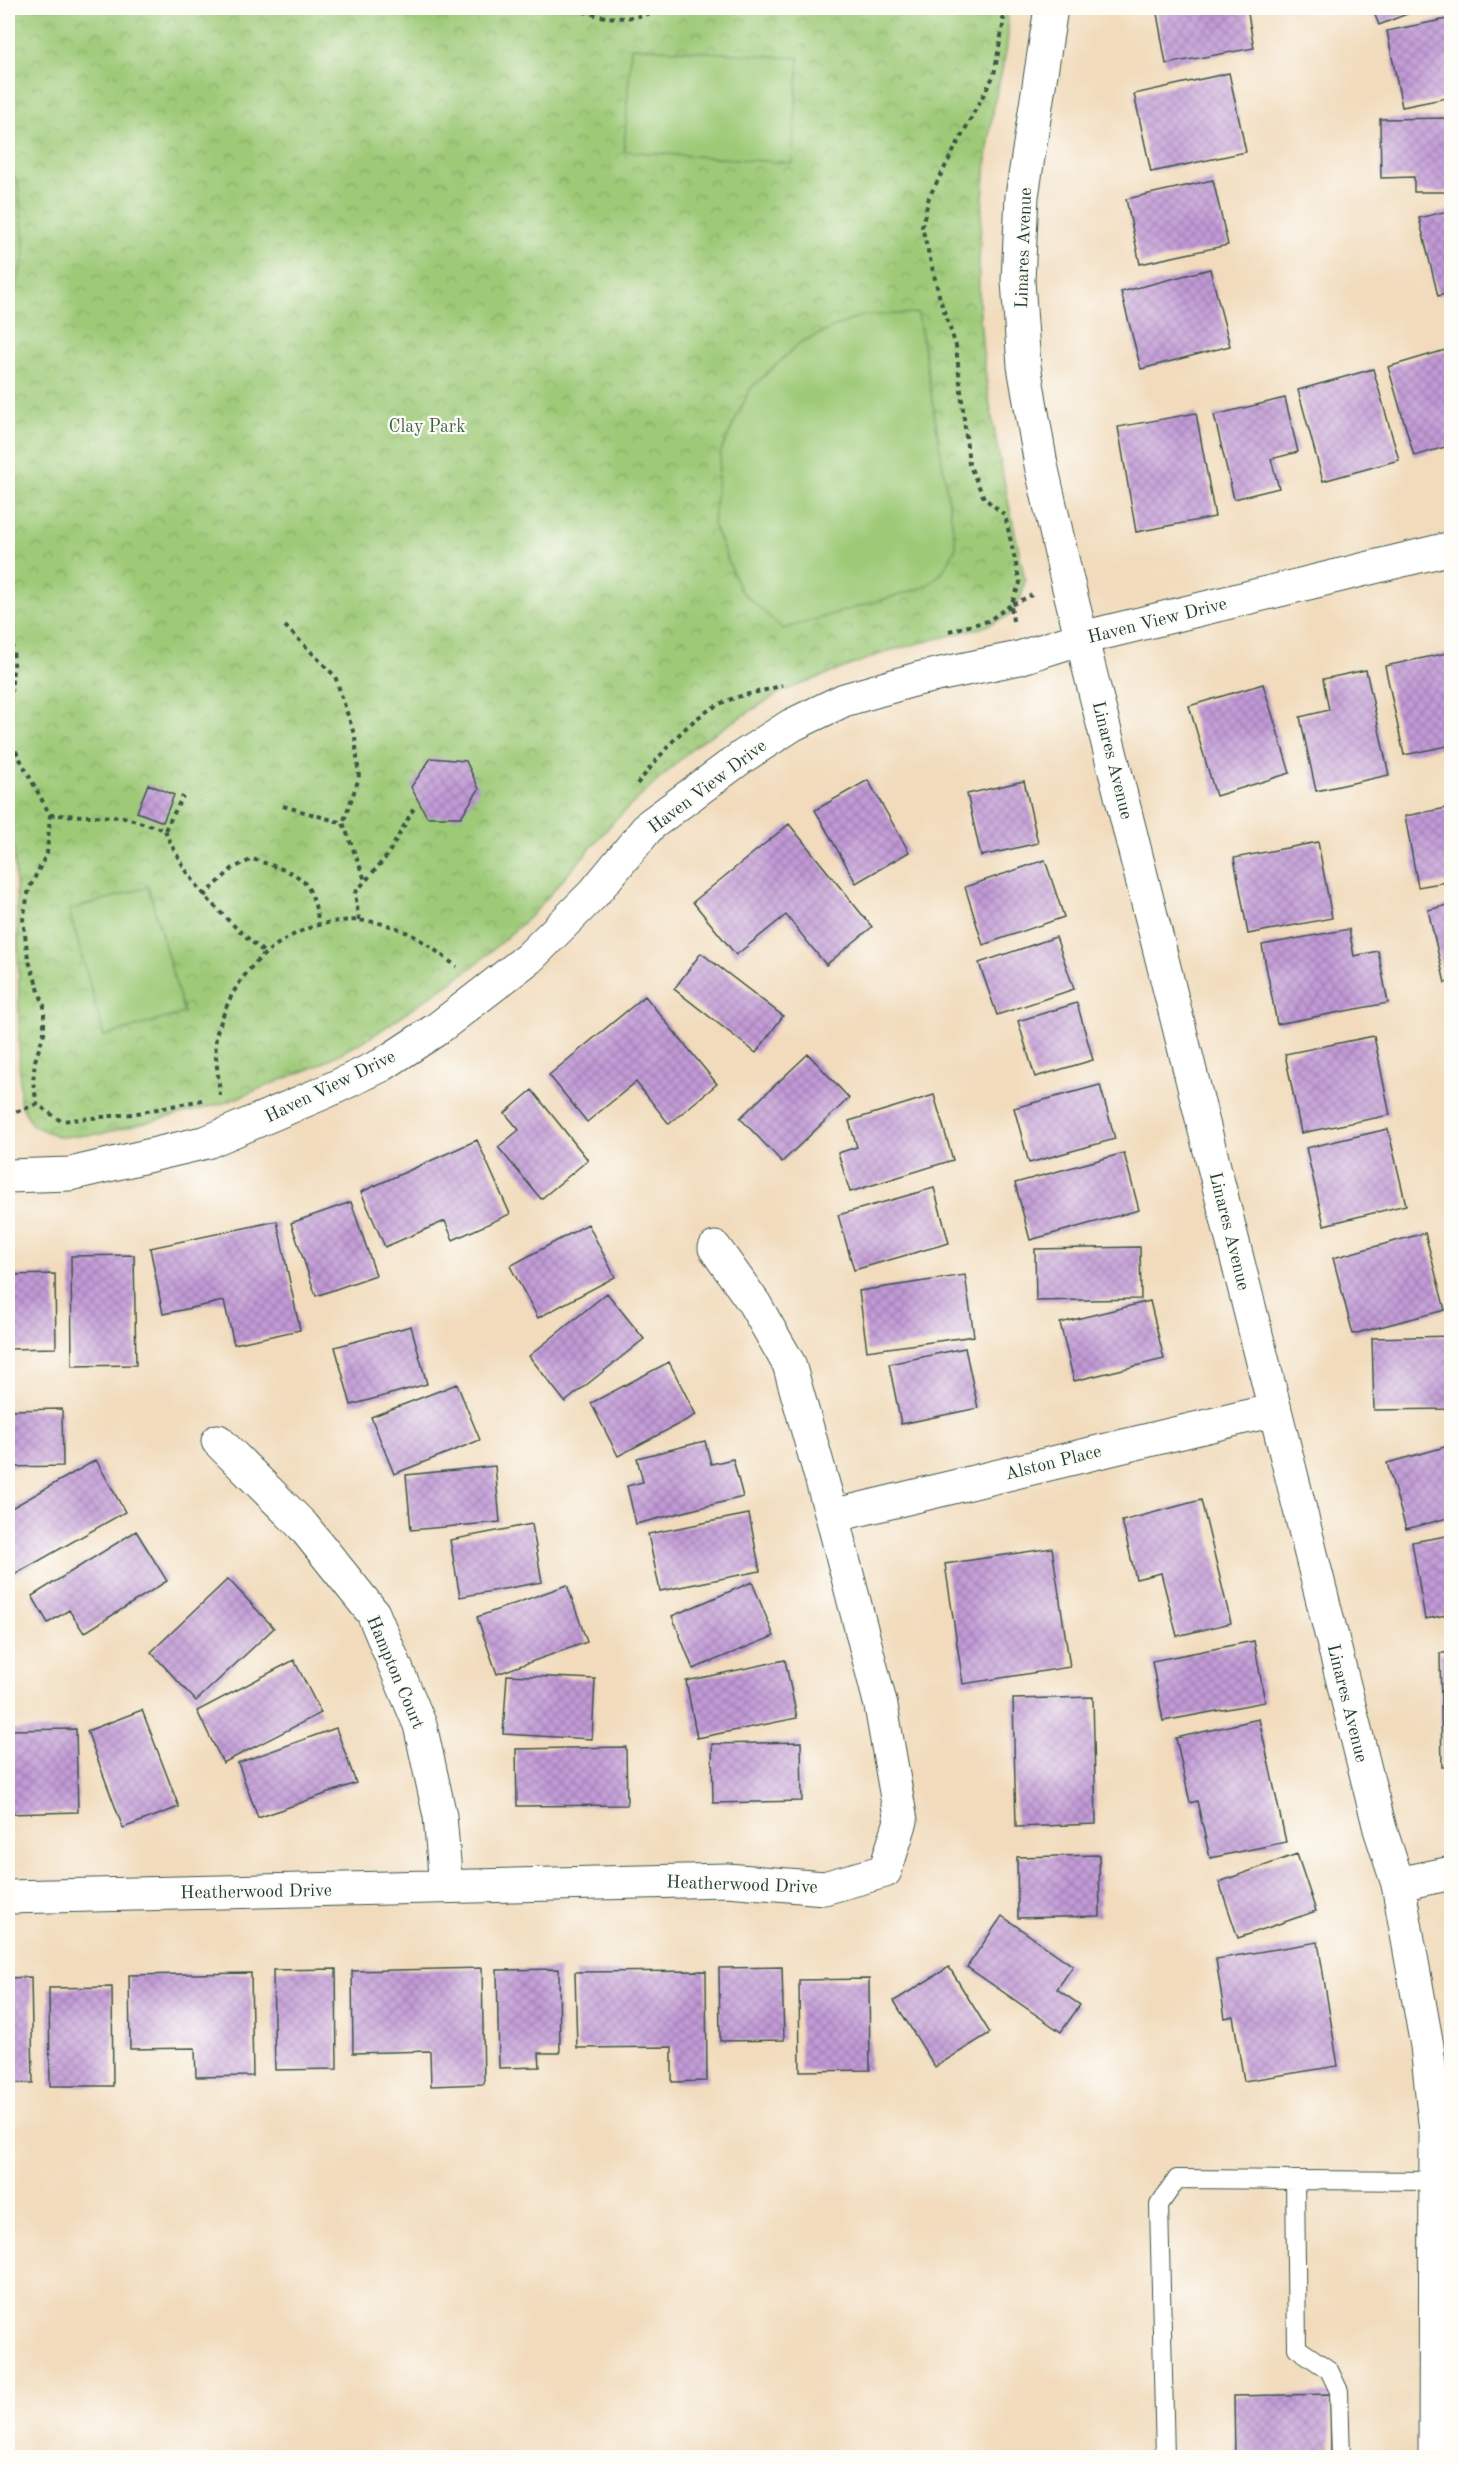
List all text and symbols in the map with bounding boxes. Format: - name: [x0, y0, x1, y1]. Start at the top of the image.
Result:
- street label: Linares Avenue: [1013, 187, 1035, 309]
- park label: Clay Park: [388, 418, 466, 436]
- street label: Haven View Drive: [1086, 595, 1229, 647]
- street label: Linares Avenue: [1089, 699, 1135, 821]
- street label: Haven View Drive: [645, 737, 770, 837]
- street label: Haven View Drive: [262, 1048, 399, 1126]
- street label: Linares Avenue: [1206, 1170, 1252, 1292]
- street label: Alston Place: [1003, 1442, 1103, 1484]
- street label: Hampton Court: [363, 1613, 427, 1732]
- street label: Linares Avenue: [1324, 1642, 1370, 1764]
- street label: Heatherwood Drive: [666, 1873, 818, 1897]
- street label: Heatherwood Drive: [180, 1882, 332, 1902]

